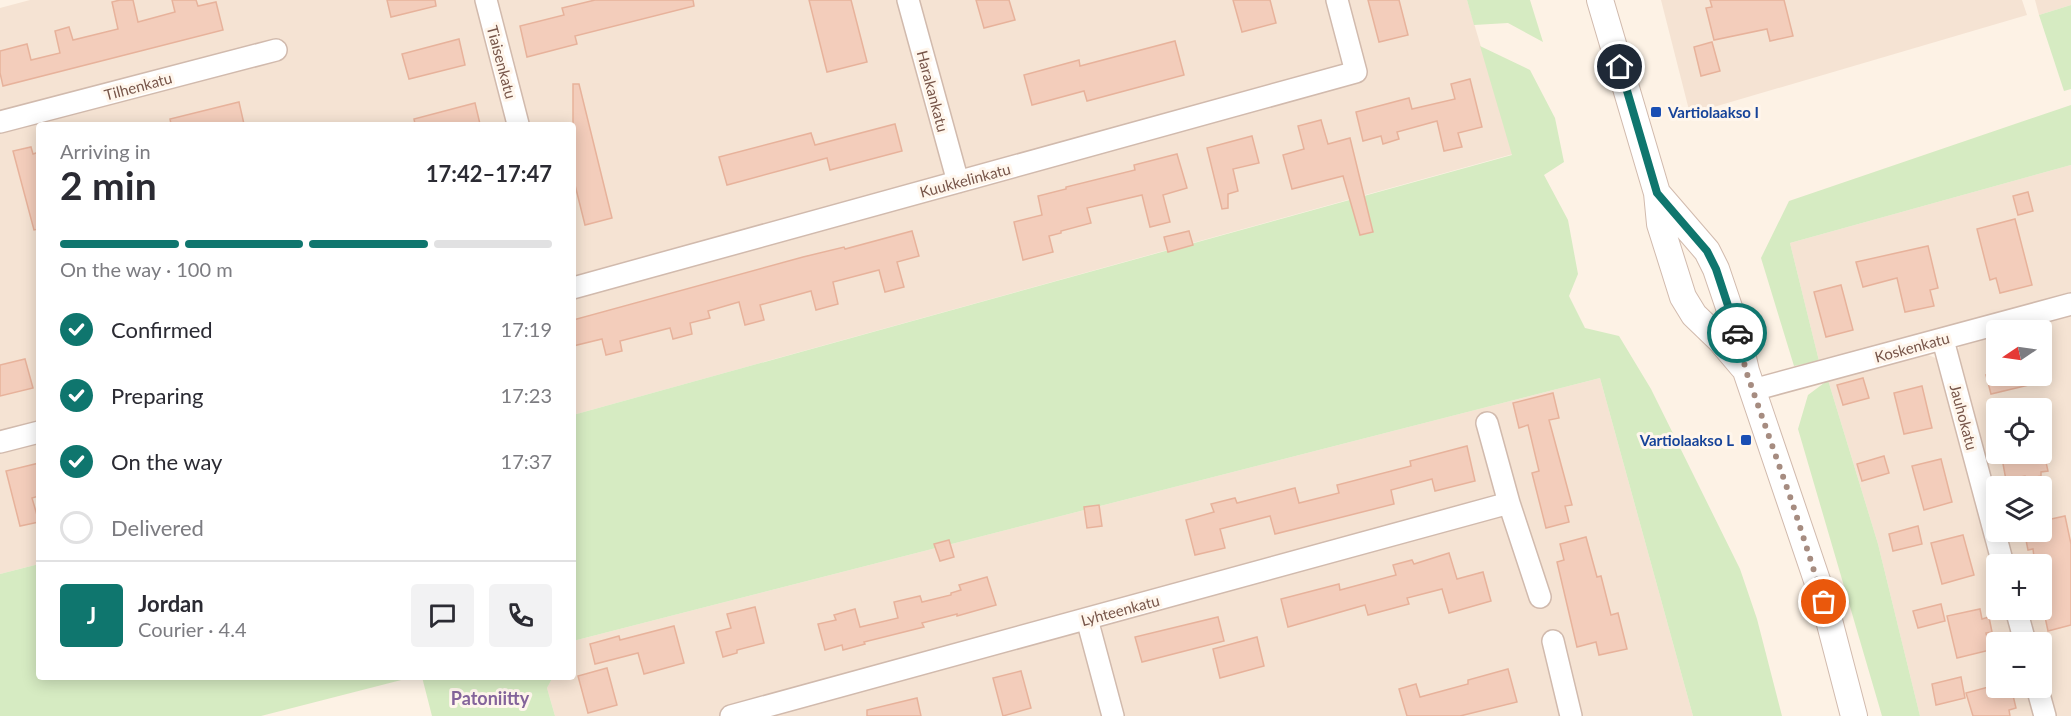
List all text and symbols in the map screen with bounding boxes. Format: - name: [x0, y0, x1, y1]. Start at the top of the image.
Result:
- street label: Tiaisenkatu: [484, 23, 520, 101]
- pin: [1594, 41, 1645, 92]
- street label: Harakankatu: [913, 48, 953, 134]
- icon: home: [1603, 50, 1636, 83]
- street label: Tilhenkatu: [102, 68, 174, 104]
- place label: Vartiolaakso I: [1667, 103, 1759, 121]
- marker: Vartiolaakso I: [1649, 105, 1663, 119]
- text: Arriving in: [60, 139, 151, 163]
- street label: Kuukkelinkatu: [918, 159, 1012, 201]
- text: 17:42–17:47: [426, 160, 552, 187]
- text: 2 min: [60, 162, 157, 208]
- text: On the way · 100 m: [60, 257, 233, 281]
- courier: [1707, 303, 1767, 363]
- icon: check: [60, 313, 93, 346]
- text: Confirmed: [111, 316, 213, 343]
- text: 17:19: [501, 317, 552, 341]
- icon: car: [1721, 317, 1754, 350]
- north arrow: [1986, 320, 2052, 386]
- map controls: [1986, 320, 2052, 698]
- street label: Koskenkatu: [1873, 328, 1951, 366]
- icon: check: [60, 379, 93, 412]
- text: Preparing: [111, 382, 203, 409]
- street label: Jauhokatu: [1947, 382, 1981, 452]
- text: 17:23: [501, 383, 552, 407]
- button: locate: [1986, 398, 2052, 464]
- place label: Vartiolaakso L: [1639, 431, 1734, 449]
- marker: Vartiolaakso L: [1739, 433, 1753, 447]
- icon: check: [60, 445, 93, 478]
- text: On the way: [111, 448, 222, 475]
- text: 17:37: [501, 449, 552, 473]
- button: layers: [1986, 476, 2052, 542]
- text: Delivered: [111, 514, 204, 541]
- button: +: [1986, 554, 2052, 620]
- pin: [1798, 576, 1849, 627]
- button: chat: [411, 584, 474, 647]
- button: phone: [489, 584, 552, 647]
- icon: bag: [1807, 585, 1840, 618]
- text: Jordan: [138, 590, 204, 617]
- street label: Lyhteenkatu: [1079, 591, 1161, 629]
- text: J: [87, 602, 96, 629]
- text: Courier · 4.4: [138, 617, 247, 641]
- button: −: [1986, 632, 2052, 698]
- district label: Patoniitty: [451, 687, 530, 709]

